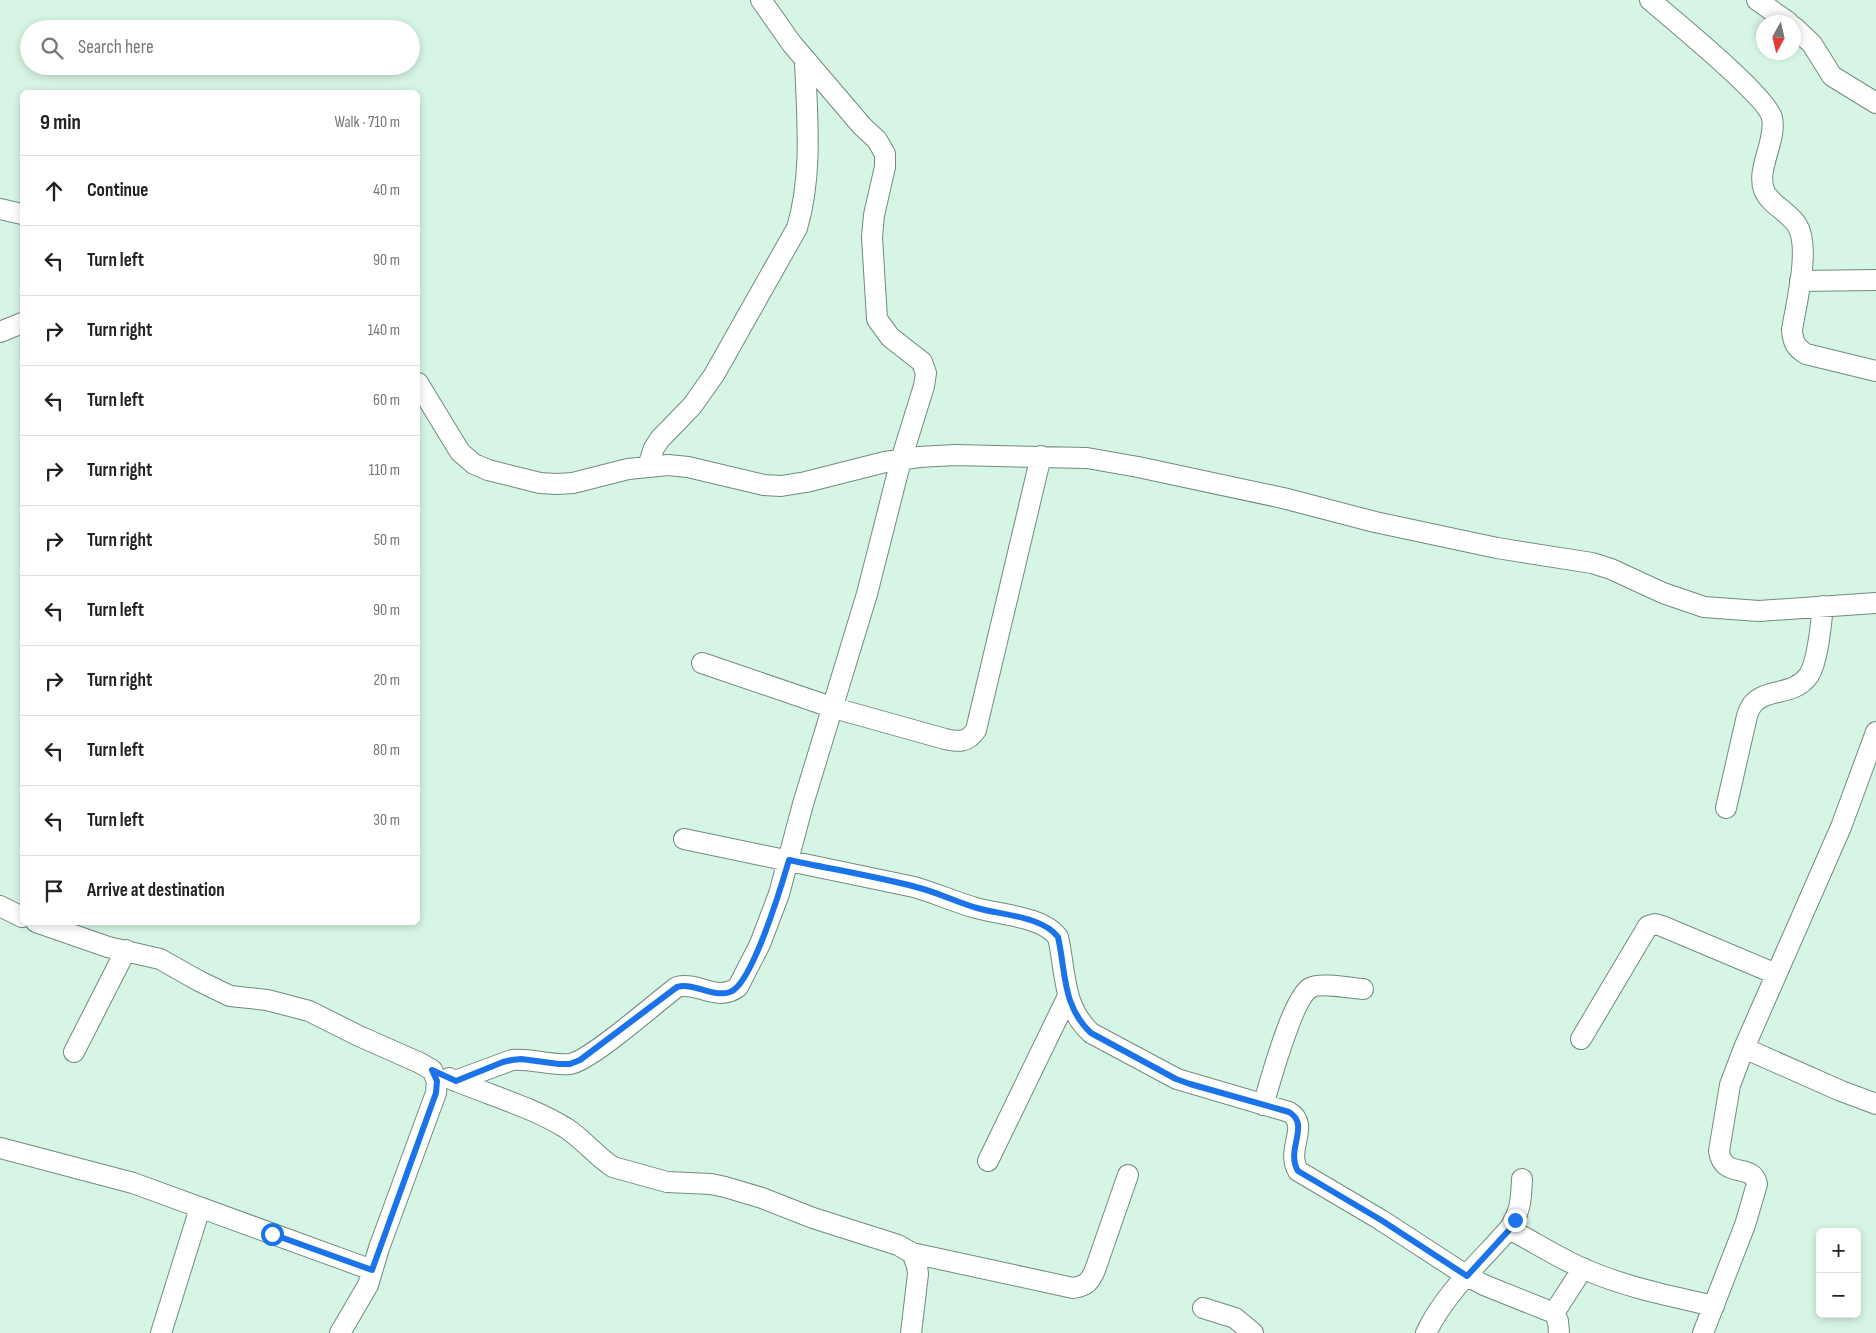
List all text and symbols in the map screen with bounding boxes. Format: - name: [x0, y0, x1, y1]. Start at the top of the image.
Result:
- north arrow: [1756, 15, 1801, 60]
- search box: [20, 20, 420, 75]
- icon: search: [38, 34, 66, 62]
- text: Search here: [78, 36, 154, 59]
- text: 9 min: [40, 110, 81, 135]
- text: Walk · 710 m: [334, 113, 400, 132]
- icon: ahead: [40, 177, 68, 205]
- text: Continue: [87, 179, 148, 202]
- text: 40 m: [373, 181, 400, 200]
- icon: left: [40, 247, 68, 275]
- text: Turn left: [87, 249, 144, 272]
- text: 90 m: [373, 251, 400, 270]
- icon: right: [40, 317, 68, 345]
- text: Turn right: [87, 319, 152, 342]
- text: 140 m: [368, 321, 400, 340]
- icon: left: [40, 387, 68, 415]
- text: Turn left: [87, 389, 144, 412]
- text: 60 m: [373, 391, 400, 410]
- icon: right: [40, 457, 68, 485]
- text: Turn right: [87, 459, 152, 482]
- text: 110 m: [369, 461, 400, 480]
- icon: right: [40, 527, 68, 555]
- text: Turn right: [87, 529, 152, 552]
- text: 50 m: [374, 531, 400, 550]
- icon: left: [40, 597, 68, 625]
- text: Turn left: [87, 599, 144, 622]
- text: 90 m: [373, 601, 400, 620]
- icon: right: [40, 667, 68, 695]
- text: Turn right: [87, 669, 152, 692]
- text: 20 m: [373, 671, 400, 690]
- icon: left: [40, 737, 68, 765]
- text: Turn left: [87, 739, 144, 762]
- text: 80 m: [373, 741, 400, 760]
- icon: left: [40, 807, 68, 835]
- text: Turn left: [87, 809, 144, 832]
- text: 30 m: [373, 811, 400, 830]
- icon: arrive: [40, 877, 68, 905]
- text: Arrive at destination: [87, 879, 225, 902]
- route end: [1504, 1209, 1527, 1232]
- route start: [261, 1223, 284, 1246]
- map controls: [1816, 1228, 1861, 1318]
- button: +: [1816, 1228, 1861, 1273]
- button: −: [1816, 1273, 1861, 1318]

